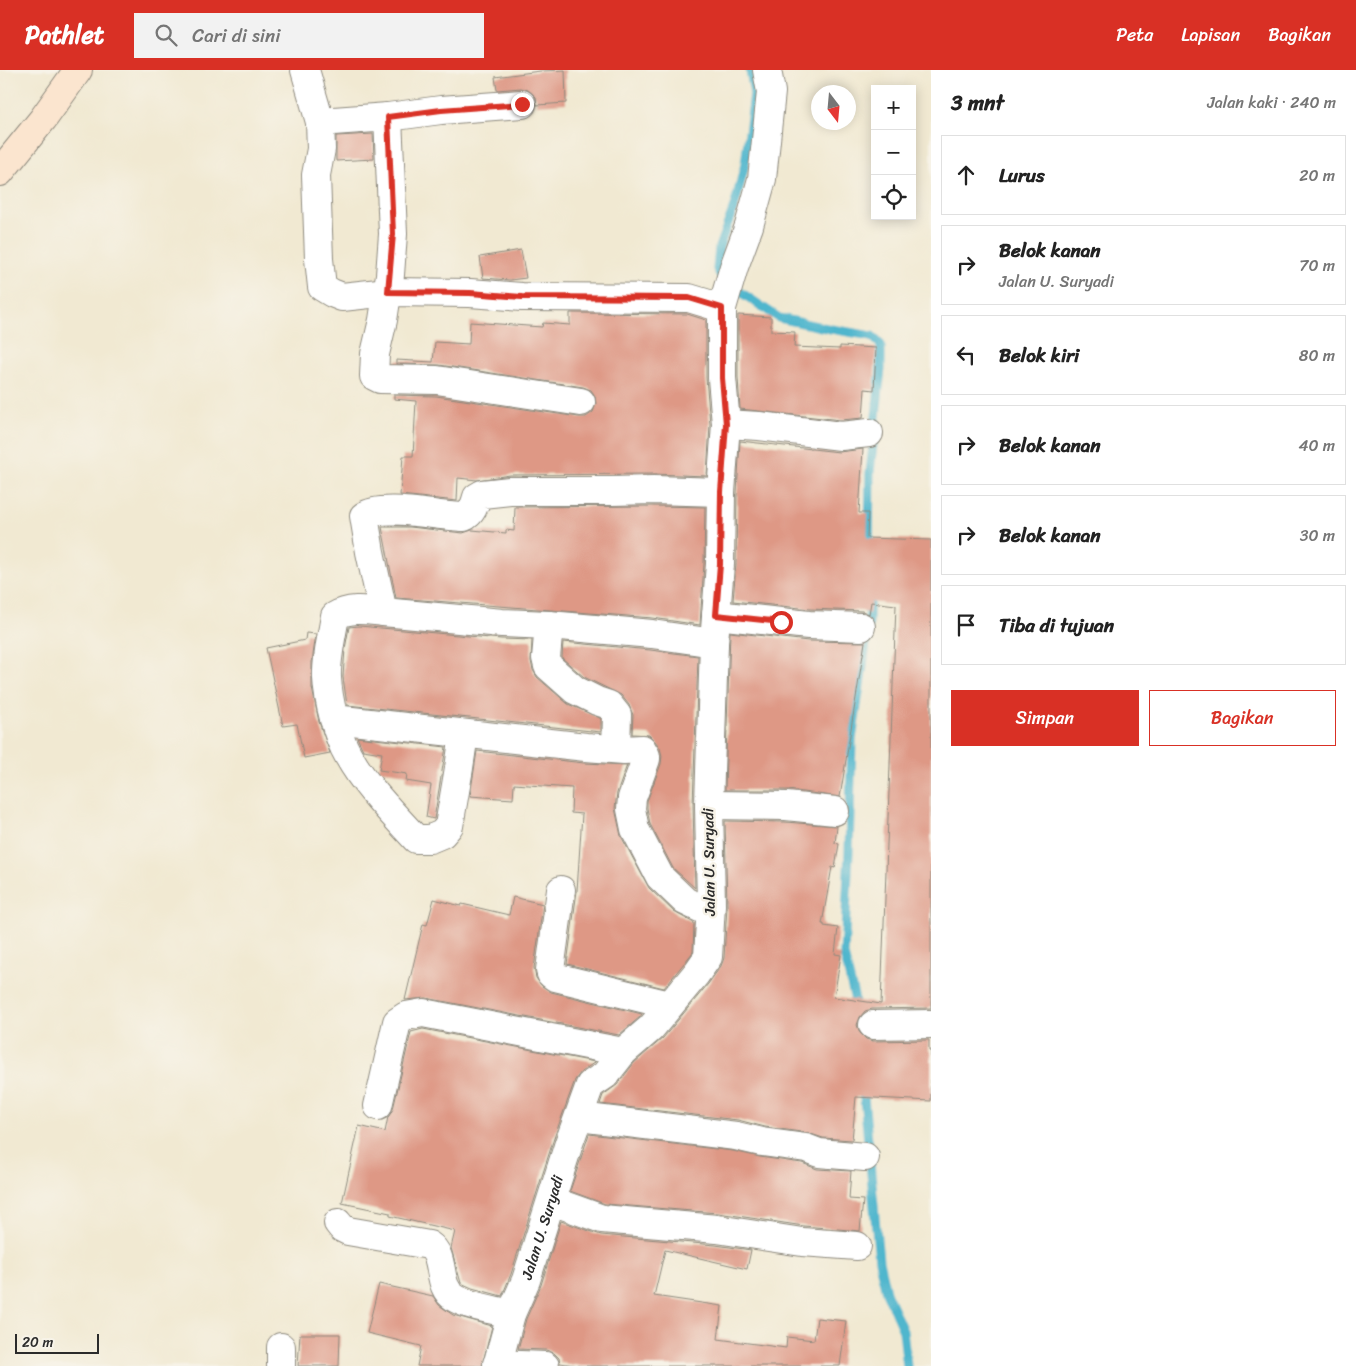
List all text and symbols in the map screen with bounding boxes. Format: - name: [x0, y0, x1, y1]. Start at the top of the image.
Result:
- search box: [134, 13, 484, 58]
- text: Pathlet: [25, 14, 104, 56]
- text: Cari di sini: [192, 19, 280, 52]
- text: Peta: [1116, 19, 1153, 51]
- text: Lapisan: [1181, 19, 1240, 51]
- text: Bagikan: [1268, 19, 1331, 51]
- icon: search: [152, 21, 180, 49]
- text: 3 mnt: [951, 84, 1004, 122]
- north arrow: [811, 85, 856, 130]
- map controls: [871, 85, 916, 220]
- button: +: [871, 85, 916, 130]
- text: Jalan kaki · 240 m: [1207, 88, 1336, 117]
- route end: [511, 93, 534, 116]
- button: −: [871, 130, 916, 175]
- text: Lurus: [999, 159, 1045, 192]
- icon: ahead: [952, 161, 980, 189]
- text: 20 m: [1299, 161, 1335, 190]
- button: locate: [871, 175, 916, 220]
- text: Belok kanan: [999, 234, 1101, 267]
- icon: right: [952, 251, 980, 279]
- text: 70 m: [1299, 251, 1335, 280]
- text: Jalan U. Suryadi: [999, 267, 1114, 296]
- text: Belok kiri: [999, 339, 1079, 372]
- icon: left: [952, 341, 980, 369]
- text: 80 m: [1299, 341, 1335, 370]
- text: Belok kanan: [999, 429, 1101, 462]
- icon: right: [952, 431, 980, 459]
- text: 40 m: [1298, 431, 1335, 460]
- text: Belok kanan: [999, 519, 1101, 552]
- icon: right: [952, 521, 980, 549]
- text: 30 m: [1300, 521, 1335, 550]
- text: Tiba di tujuan: [999, 609, 1114, 642]
- route start: [770, 611, 793, 634]
- icon: arrive: [952, 611, 980, 639]
- button: Simpan: [951, 690, 1139, 746]
- button: Bagikan: [1149, 690, 1336, 746]
- street label: Jalan U. Suryadi: [695, 807, 723, 917]
- street label: Jalan U. Suryadi: [514, 1171, 571, 1284]
- text: 20 m: [22, 1330, 53, 1355]
- scale bar: [15, 1331, 99, 1354]

